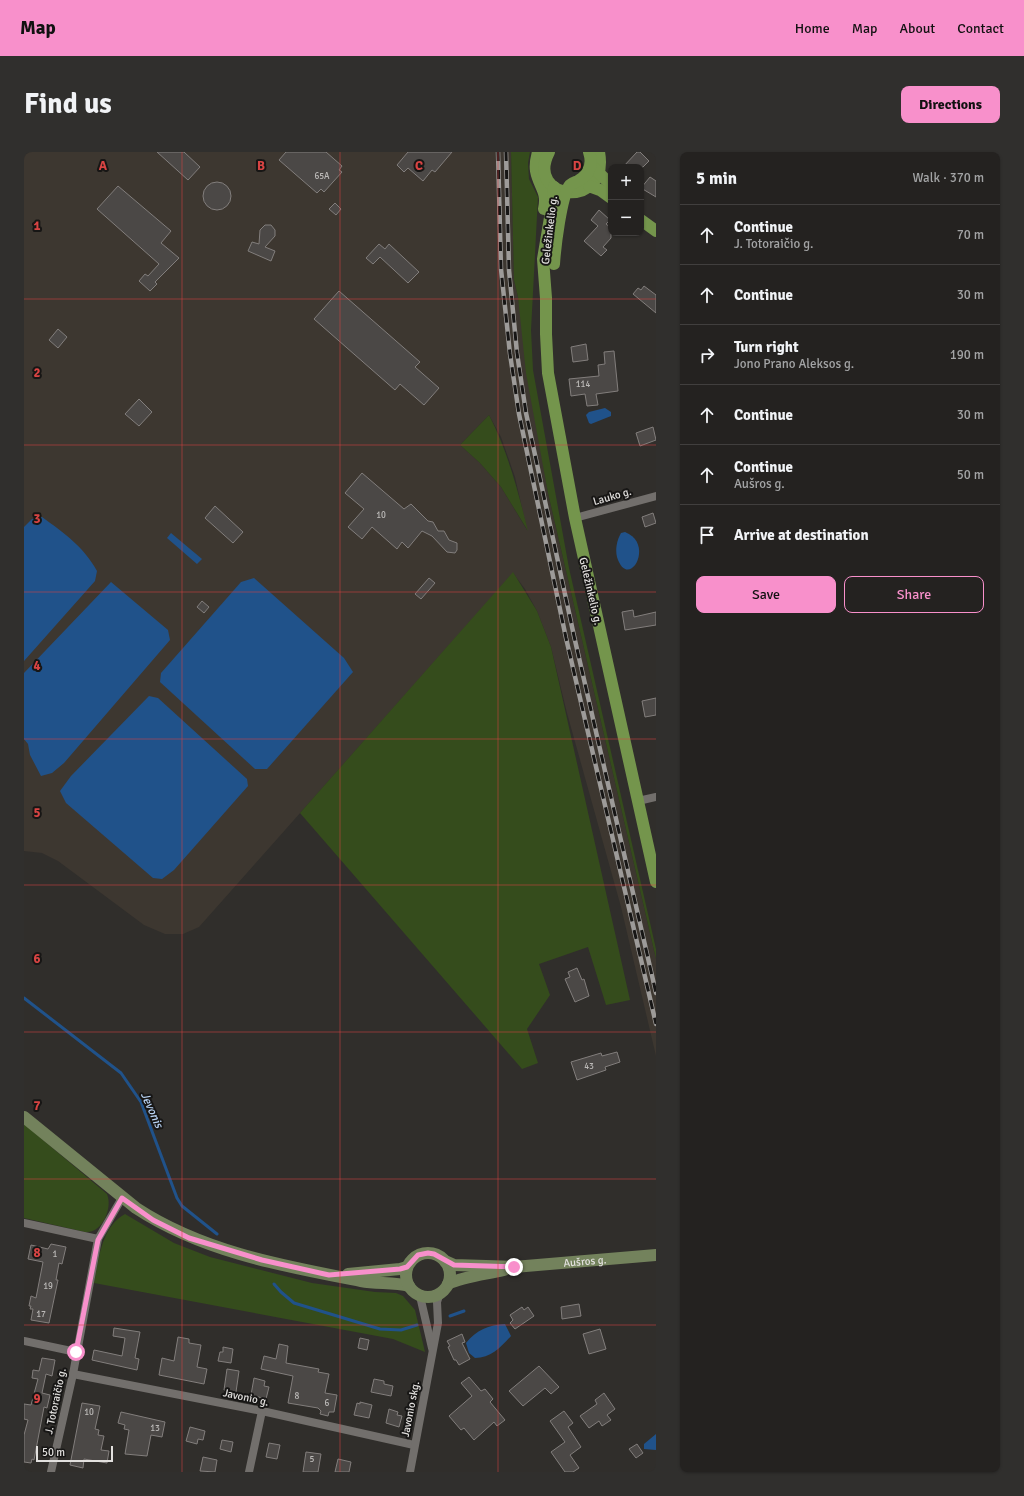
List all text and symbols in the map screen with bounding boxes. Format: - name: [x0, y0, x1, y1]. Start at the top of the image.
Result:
- text: Map: [20, 16, 56, 40]
- text: Home: [795, 20, 830, 37]
- text: Map: [852, 20, 877, 37]
- text: About: [899, 20, 935, 37]
- text: Contact: [957, 20, 1004, 37]
- button: Directions: [901, 86, 1000, 123]
- text: Find us: [24, 87, 112, 121]
- text: A: [99, 158, 108, 174]
- text: B: [257, 158, 265, 174]
- text: C: [415, 158, 423, 174]
- text: D: [573, 158, 582, 174]
- map controls: [608, 164, 644, 236]
- button: +: [608, 164, 644, 200]
- text: 5 min: [696, 168, 737, 189]
- text: Walk · 370 m: [913, 170, 984, 186]
- house number: 65A: [314, 171, 330, 182]
- street label: Geležinkelio g.: [539, 195, 560, 265]
- button: −: [608, 200, 644, 236]
- text: 1: [33, 218, 41, 234]
- text: Continue: [734, 218, 793, 236]
- icon: ahead: [696, 224, 718, 246]
- text: 70 m: [957, 227, 984, 243]
- text: J. Totoraičio g.: [734, 236, 813, 252]
- icon: ahead: [696, 284, 718, 306]
- text: Continue: [734, 286, 793, 304]
- text: 30 m: [957, 287, 984, 303]
- text: Turn right: [734, 338, 799, 356]
- icon: right: [696, 344, 718, 366]
- text: 190 m: [950, 347, 984, 363]
- text: Jono Prano Aleksos g.: [734, 356, 854, 372]
- text: 2: [33, 365, 41, 381]
- house number: 114: [576, 379, 590, 390]
- icon: ahead: [696, 404, 718, 426]
- text: Continue: [734, 406, 793, 424]
- text: 30 m: [957, 407, 984, 423]
- text: Continue: [734, 458, 793, 476]
- icon: ahead: [696, 464, 718, 486]
- text: 50 m: [957, 467, 984, 483]
- text: Aušros g.: [734, 476, 785, 492]
- street label: Lauko g.: [591, 485, 633, 508]
- house number: 10: [376, 510, 386, 521]
- text: 3: [33, 511, 41, 527]
- icon: arrive: [696, 524, 718, 546]
- text: Arrive at destination: [734, 526, 869, 544]
- street label: Geležinkelio g.: [576, 556, 605, 626]
- button: Save: [696, 576, 836, 613]
- button: Share: [844, 576, 984, 613]
- text: 4: [33, 658, 41, 674]
- text: 5: [33, 805, 41, 821]
- text: 6: [33, 951, 41, 967]
- house number: 43: [584, 1061, 594, 1072]
- water label: Jevonis: [137, 1090, 167, 1132]
- text: 7: [33, 1098, 41, 1114]
- text: 8: [33, 1245, 41, 1261]
- house number: 1: [53, 1249, 58, 1260]
- street label: Aušros g.: [563, 1253, 607, 1270]
- route end: [505, 1258, 523, 1276]
- house number: 19: [43, 1281, 53, 1292]
- house number: 17: [36, 1309, 46, 1320]
- route start: [67, 1343, 85, 1361]
- street label: J. Totoraičio g.: [42, 1367, 69, 1435]
- street label: Javonio skg.: [399, 1380, 422, 1438]
- street label: Javonio g.: [222, 1386, 270, 1409]
- text: 9: [33, 1391, 41, 1407]
- house number: 8: [295, 1391, 300, 1402]
- house number: 6: [325, 1398, 330, 1409]
- house number: 10: [84, 1407, 94, 1418]
- house number: 13: [150, 1423, 160, 1434]
- scale bar: [36, 1444, 113, 1463]
- text: 50 m: [42, 1446, 65, 1459]
- house number: 5: [310, 1454, 315, 1465]

